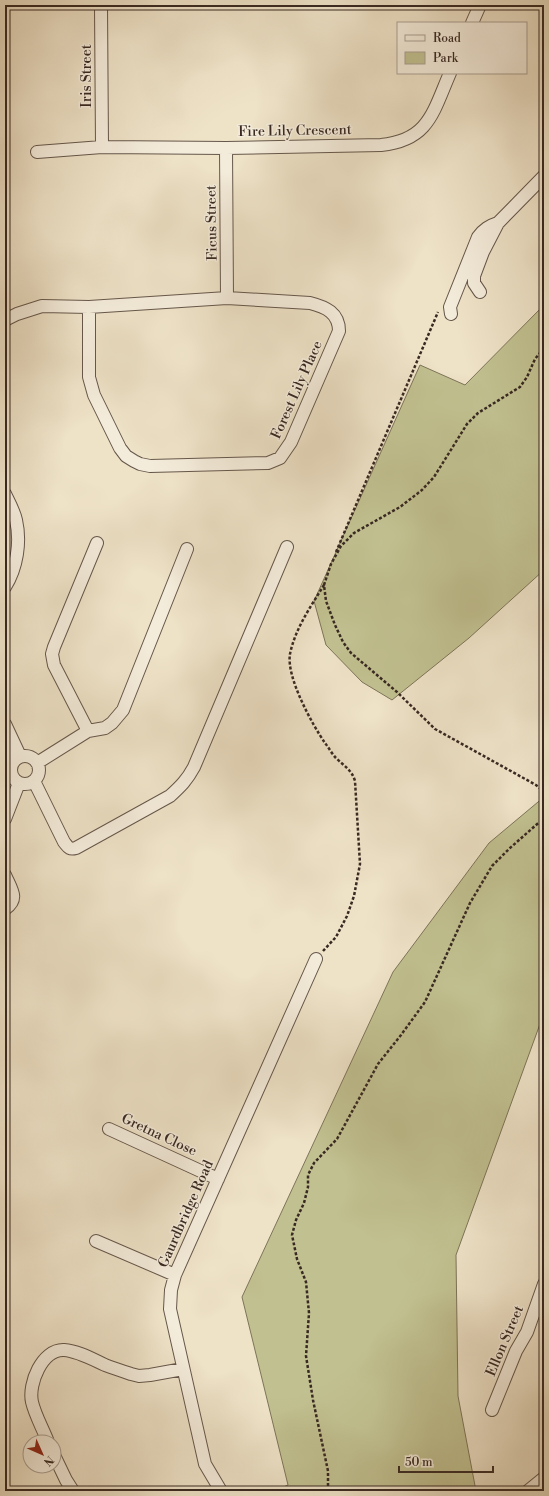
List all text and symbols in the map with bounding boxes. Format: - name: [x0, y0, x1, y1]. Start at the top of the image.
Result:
- legend: [397, 22, 527, 74]
- text: Road: [433, 31, 461, 46]
- street label: Iris Street: [78, 44, 96, 108]
- text: Park: [433, 51, 459, 66]
- street label: Fire Lily Crescent: [238, 121, 352, 141]
- street label: Ficus Street: [202, 185, 222, 261]
- street label: Forest Lily Place: [267, 338, 327, 442]
- street label: Gretna Close: [118, 1110, 200, 1160]
- street label: Gaurdbridge Road: [154, 1157, 218, 1270]
- street label: Ellon Street: [482, 1303, 528, 1379]
- north arrow: [22, 1434, 62, 1474]
- scale bar: [399, 1448, 493, 1474]
- text: N: [40, 1452, 56, 1469]
- text: 50 m: [405, 1455, 433, 1470]

